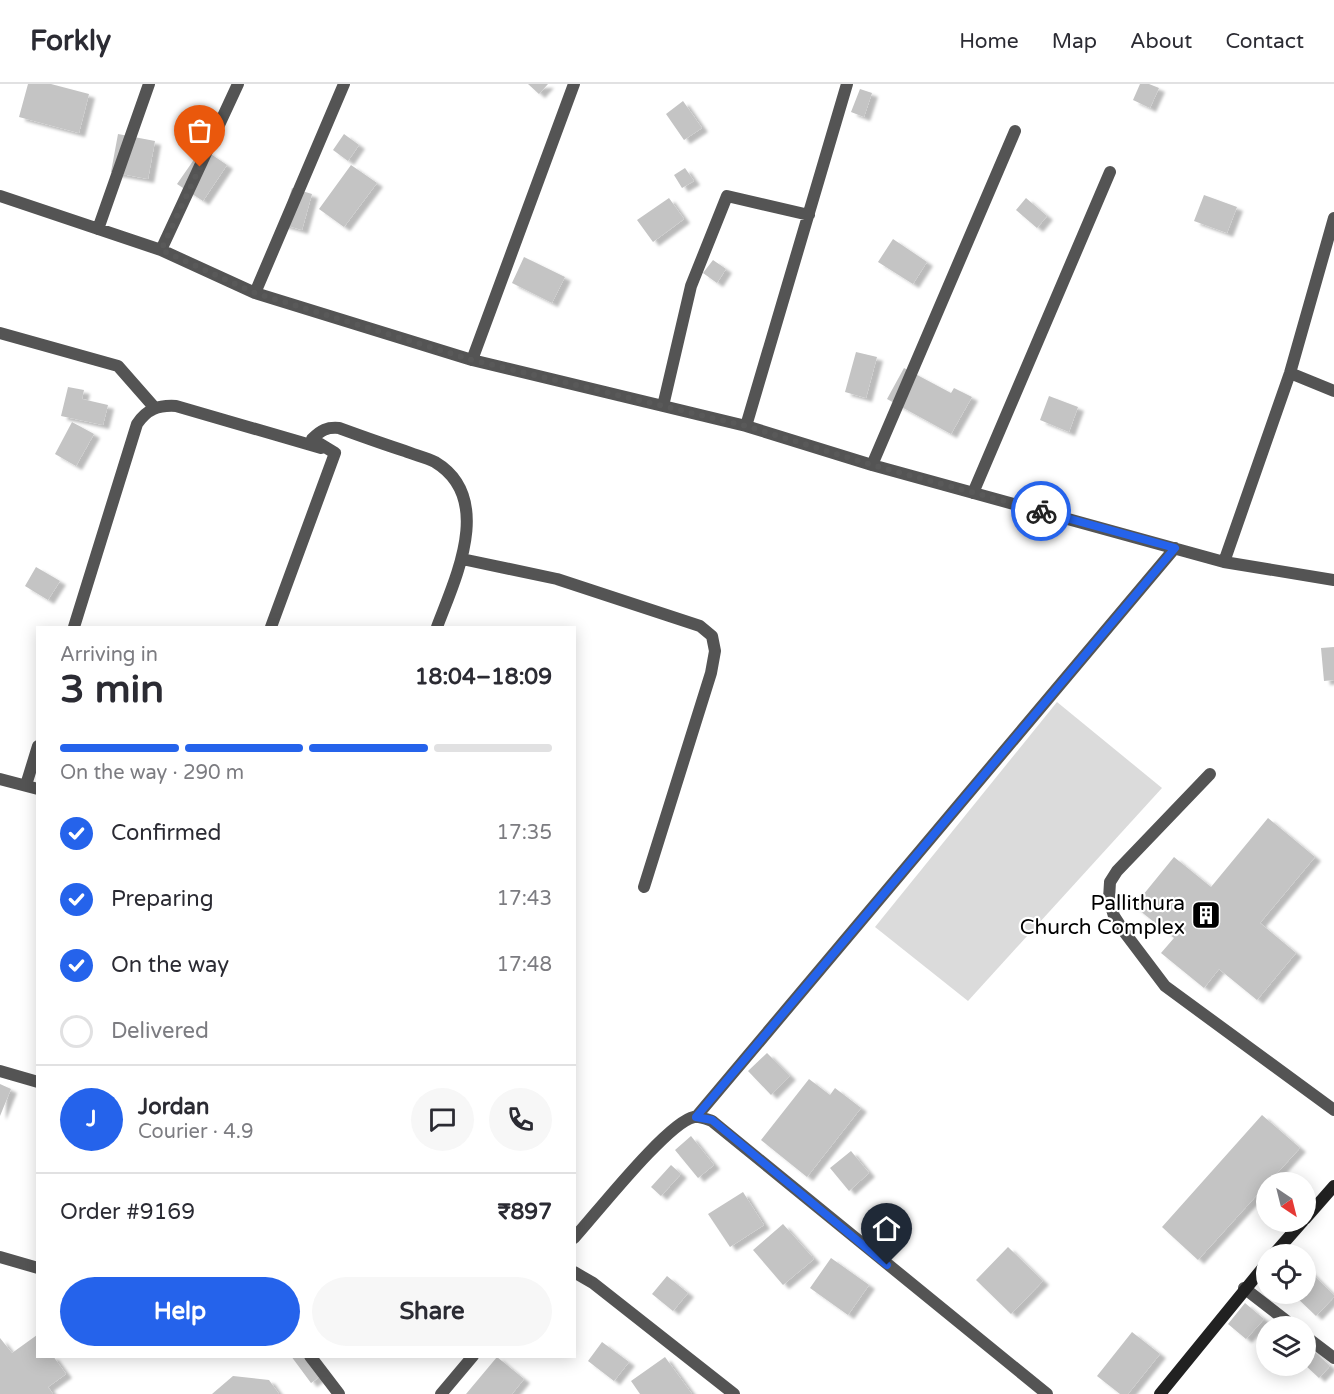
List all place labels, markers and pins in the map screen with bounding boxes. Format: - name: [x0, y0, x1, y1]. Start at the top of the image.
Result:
- pin: [174, 105, 225, 167]
- place label: Pallithura Church Complex: [1020, 891, 1185, 940]
- building icon: Pallithura Church Complex: [1190, 899, 1222, 931]
- pin: [861, 1203, 912, 1265]

